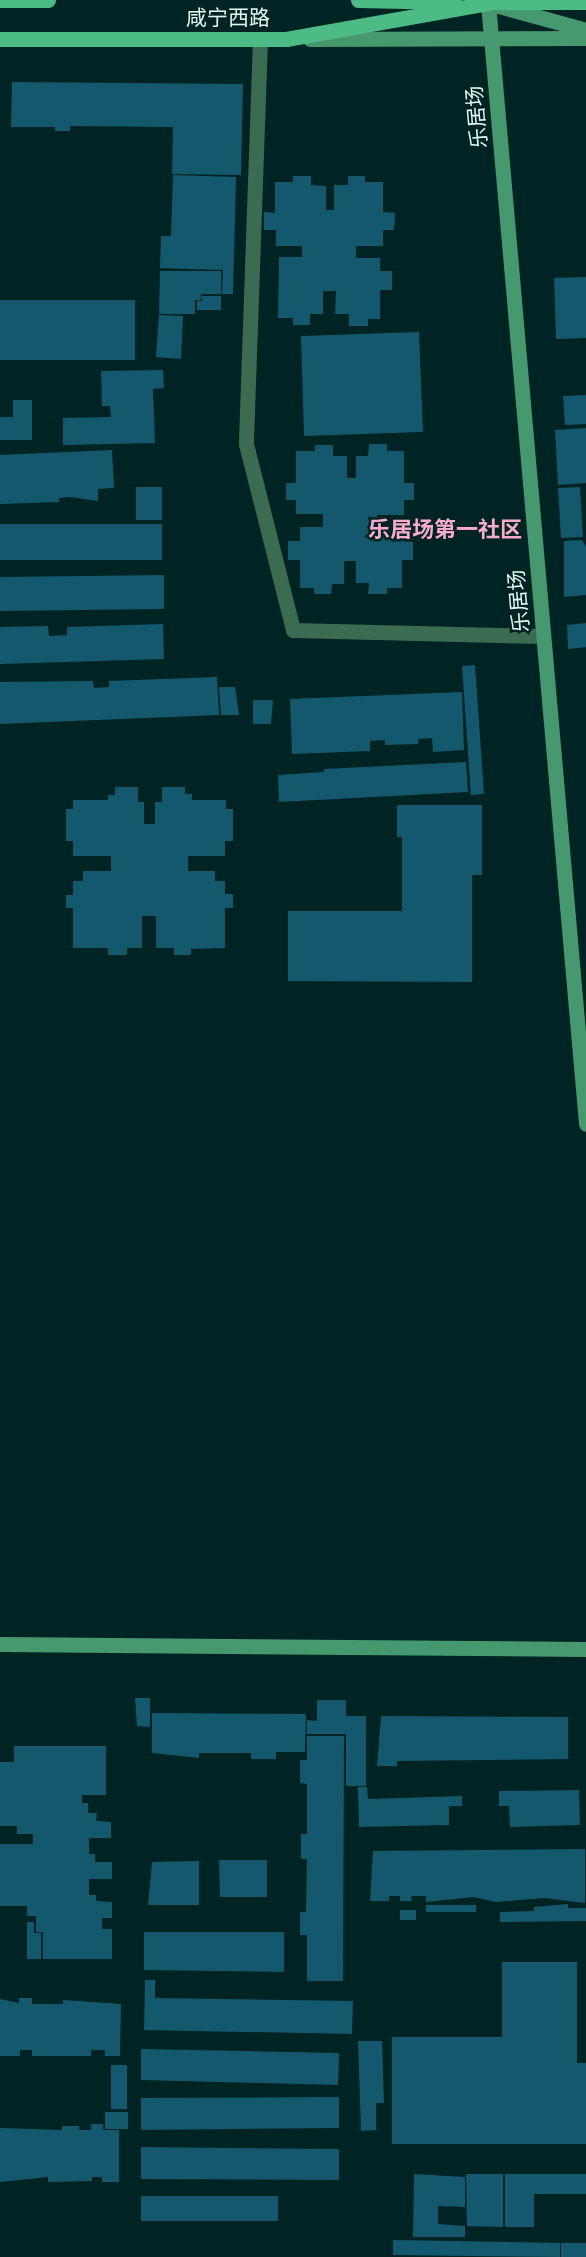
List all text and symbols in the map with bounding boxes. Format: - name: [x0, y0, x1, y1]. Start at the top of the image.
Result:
- street label: 咸宁西路: [186, 5, 270, 31]
- street label: 乐居场: [462, 85, 492, 149]
- district label: 乐居场第一社区: [368, 517, 522, 543]
- street label: 乐居场: [504, 569, 534, 633]

